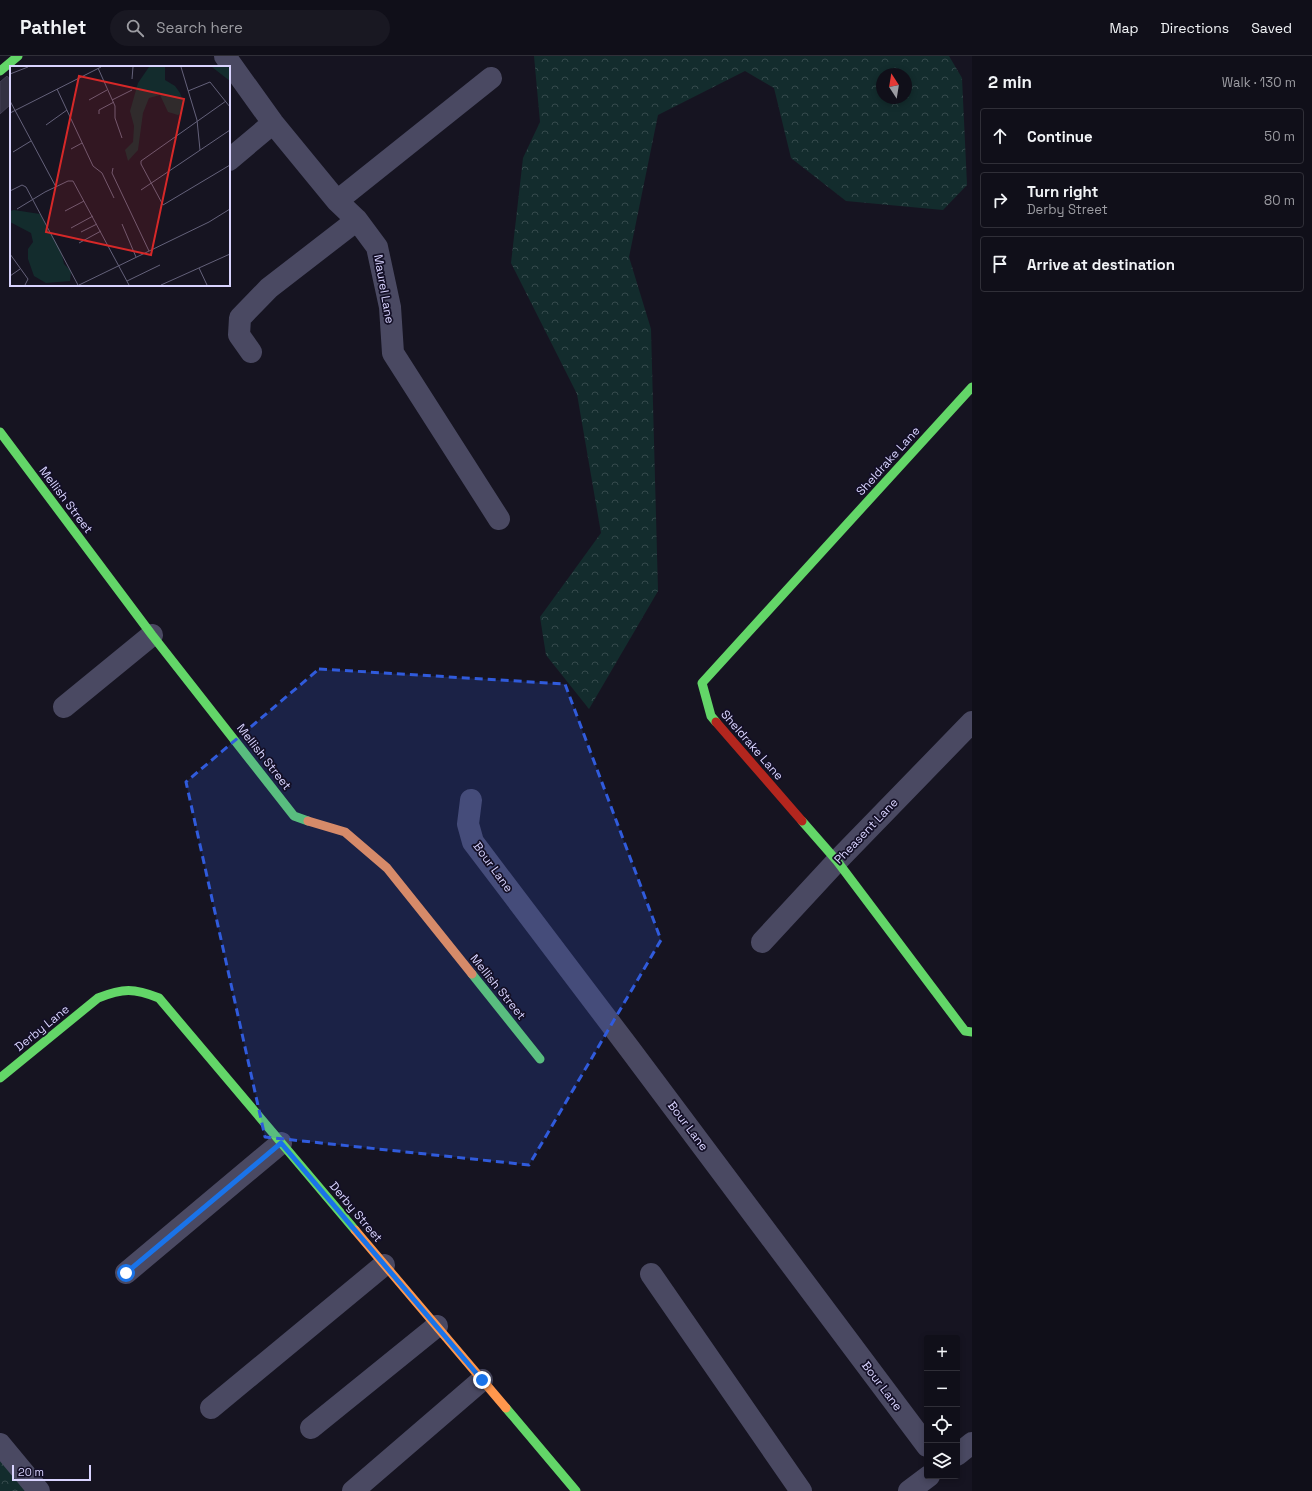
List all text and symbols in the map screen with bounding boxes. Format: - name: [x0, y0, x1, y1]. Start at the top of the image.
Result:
- search box: [110, 10, 390, 46]
- text: Pathlet: [20, 15, 86, 40]
- icon: search: [124, 17, 146, 39]
- text: Search here: [156, 18, 243, 37]
- text: Map: [1109, 19, 1139, 37]
- text: Directions: [1161, 19, 1229, 37]
- text: Saved: [1251, 19, 1292, 37]
- inset map: [10, 66, 230, 286]
- north arrow: [876, 68, 912, 104]
- text: 2 min: [988, 71, 1032, 93]
- text: Walk · 130 m: [1222, 74, 1296, 91]
- icon: ahead: [989, 125, 1011, 147]
- text: Continue: [1027, 127, 1093, 146]
- text: 50 m: [1264, 128, 1295, 145]
- text: Turn right: [1027, 182, 1098, 201]
- icon: right: [989, 189, 1011, 211]
- text: 80 m: [1264, 192, 1295, 209]
- text: Derby Street: [1027, 201, 1108, 218]
- street label: Maurel Lane: [370, 253, 398, 325]
- icon: arrive: [989, 253, 1011, 275]
- text: Arrive at destination: [1027, 255, 1175, 274]
- street label: Sheldrake Lane: [853, 423, 923, 499]
- street label: Mellish Street: [36, 463, 96, 537]
- street label: Sheldrake Lane: [717, 707, 787, 783]
- street label: Mellish Street: [233, 721, 295, 793]
- street label: Pheasent Lane: [830, 795, 902, 867]
- street label: Bour Lane: [469, 839, 517, 895]
- street label: Mellish Street: [467, 951, 529, 1023]
- street label: Derby Lane: [11, 1001, 73, 1055]
- street label: Bour Lane: [664, 1098, 712, 1154]
- street label: Derby Street: [326, 1178, 386, 1246]
- route start: [117, 1264, 135, 1282]
- map controls: [924, 1335, 960, 1479]
- button: +: [924, 1335, 960, 1371]
- street label: Bour Lane: [858, 1358, 906, 1414]
- route end: [473, 1371, 491, 1389]
- button: −: [924, 1371, 960, 1407]
- button: locate: [924, 1407, 960, 1443]
- button: layers: [924, 1443, 960, 1479]
- scale bar: [12, 1463, 91, 1482]
- text: 20 m: [18, 1465, 44, 1479]

